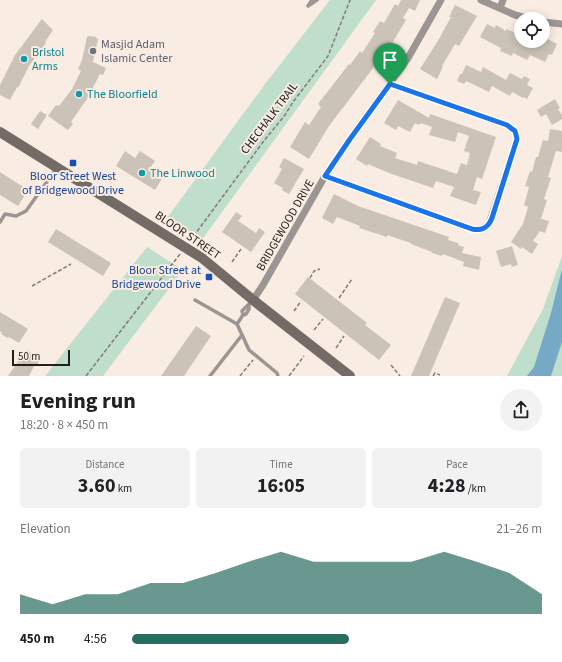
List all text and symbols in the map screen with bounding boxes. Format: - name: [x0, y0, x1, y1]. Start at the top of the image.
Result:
- map controls: [514, 12, 550, 48]
- button: locate: [514, 12, 550, 48]
- place label: Masjid Adam Islamic Center: [101, 36, 173, 67]
- pin: [373, 43, 407, 84]
- place label: Bristol Arms: [32, 44, 64, 75]
- marker: Masjid Adam Islamic Center: [88, 46, 98, 56]
- icon: arrive: [379, 49, 401, 71]
- marker: Bristol Arms: [19, 54, 29, 64]
- street label: CHECHALK TRAIL: [237, 79, 302, 158]
- place label: The Bloorfield: [87, 86, 158, 103]
- marker: The Bloorfield: [74, 89, 84, 99]
- marker: Bloor Street West of Bridgewood Drive: [68, 158, 78, 168]
- place label: The Linwood: [150, 165, 215, 182]
- place label: Bloor Street West of Bridgewood Drive: [22, 168, 124, 199]
- marker: The Linwood: [137, 168, 147, 178]
- street label: BRIDGEWOOD DRIVE: [252, 176, 319, 274]
- street label: BLOOR STREET: [151, 207, 225, 264]
- place label: Bloor Street at Bridgewood Drive: [112, 262, 201, 293]
- marker: Bloor Street at Bridgewood Drive: [204, 272, 214, 282]
- scale bar: [12, 348, 70, 367]
- text: 50 m: [18, 349, 40, 364]
- text: Evening run: [20, 385, 136, 417]
- button: share: [500, 389, 542, 431]
- text: 18:20 · 8 × 450 m: [20, 416, 108, 434]
- text: Distance: [85, 457, 125, 472]
- text: Time: [269, 457, 293, 472]
- text: Pace: [446, 457, 468, 472]
- text: 3.60: [78, 472, 115, 500]
- text: 16:05: [257, 472, 305, 500]
- text: 4:28: [428, 472, 466, 500]
- text: km: [115, 481, 132, 496]
- text: /km: [466, 481, 486, 496]
- text: Elevation: [20, 520, 71, 538]
- text: 21–26 m: [497, 520, 542, 538]
- text: 450 m: [20, 630, 54, 648]
- text: 4:56: [84, 630, 107, 648]

